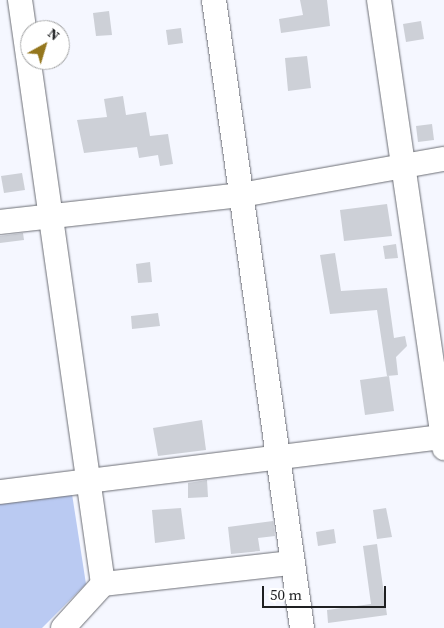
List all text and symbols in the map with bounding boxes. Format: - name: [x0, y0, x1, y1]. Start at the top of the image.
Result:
- north arrow: [20, 20, 70, 70]
- text: N: [44, 23, 64, 45]
- scale bar: [264, 576, 388, 608]
- text: 50 m: [270, 584, 302, 605]

